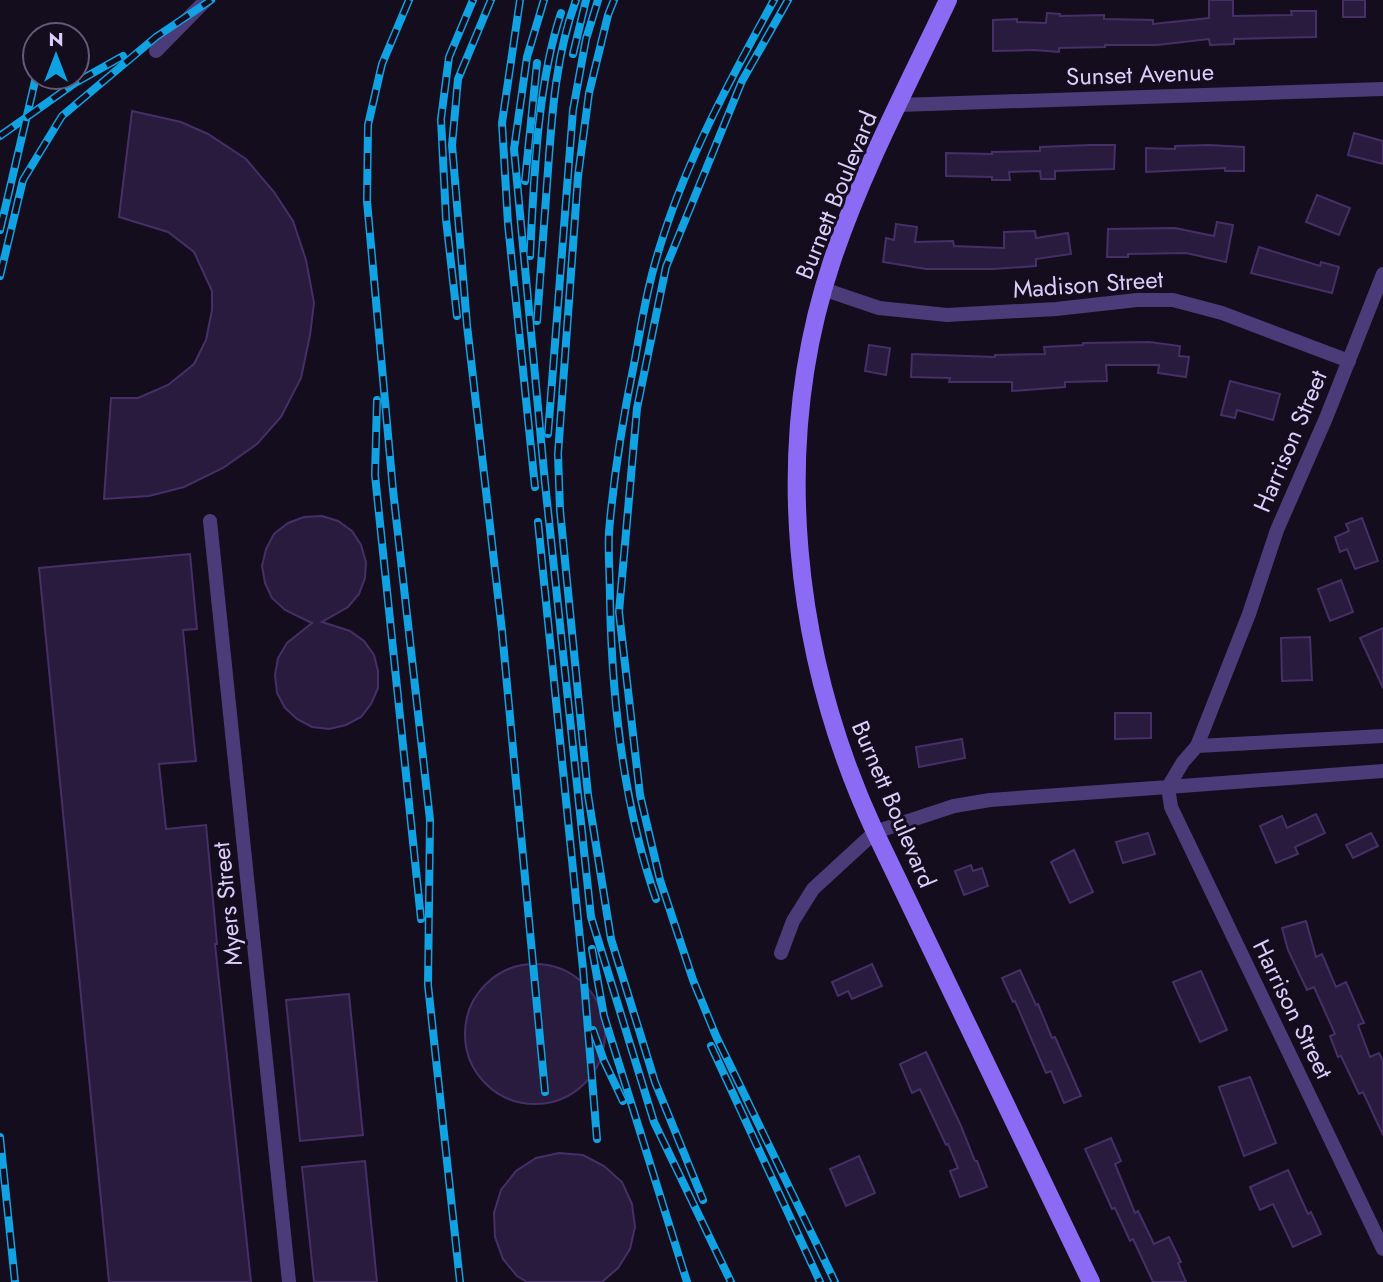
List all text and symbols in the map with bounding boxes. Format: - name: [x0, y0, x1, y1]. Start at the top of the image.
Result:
- north arrow: [21, 21, 91, 91]
- text: N: [48, 26, 64, 53]
- street label: Sunset Avenue: [1065, 54, 1215, 94]
- street label: Burnett Boulevard: [786, 106, 886, 284]
- street label: Madison Street: [1012, 261, 1165, 307]
- street label: Harrison Street: [1244, 364, 1336, 517]
- street label: Burnett Boulevard: [843, 715, 945, 893]
- street label: Myers Street: [203, 840, 251, 968]
- street label: Harrison Street: [1244, 933, 1342, 1085]

